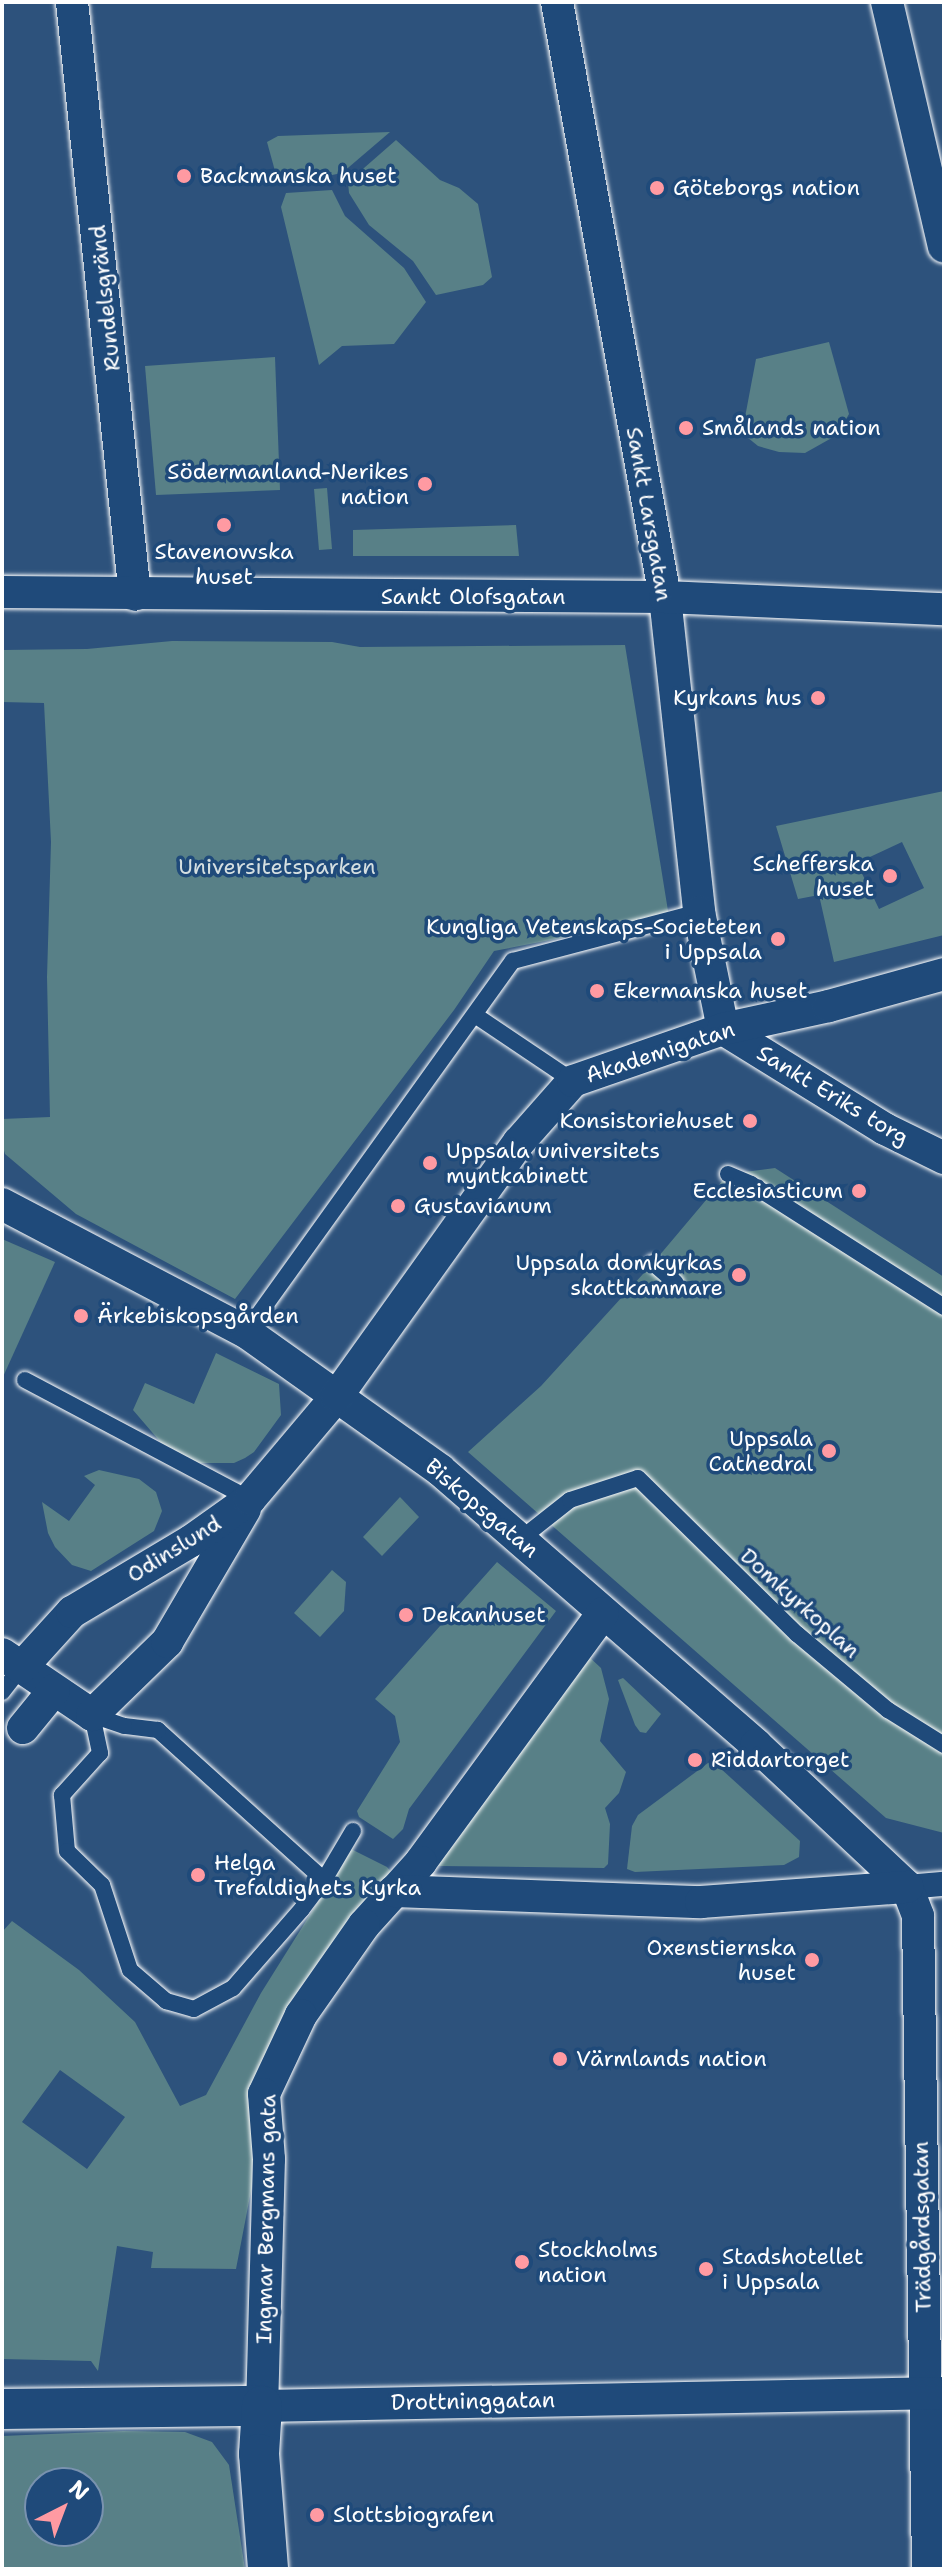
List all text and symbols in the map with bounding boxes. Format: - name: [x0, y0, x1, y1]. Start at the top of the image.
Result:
- place label: Backmanska huset: [200, 163, 397, 189]
- marker: Backmanska huset: [175, 167, 193, 185]
- place label: Göteborgs nation: [673, 175, 860, 201]
- marker: Göteborgs nation: [648, 179, 666, 197]
- street label: Rundelsgränd: [84, 224, 126, 372]
- place label: Smålands nation: [702, 415, 881, 441]
- marker: Smålands nation: [677, 419, 695, 437]
- street label: Sankt Larsgatan: [621, 425, 677, 603]
- place label: Södermanland-Nerikes nation: [167, 458, 409, 510]
- marker: Södermanland-Nerikes nation: [416, 475, 434, 493]
- marker: Stavenowska huset: [215, 516, 233, 534]
- place label: Stavenowska huset: [154, 538, 294, 590]
- street label: Sankt Olofsgatan: [381, 584, 565, 610]
- place label: Kyrkans hus: [673, 685, 802, 711]
- marker: Kyrkans hus: [809, 689, 827, 707]
- place label: Schefferska huset: [753, 850, 874, 902]
- park label: Universitetsparken: [178, 854, 376, 880]
- marker: Schefferska huset: [881, 867, 899, 885]
- place label: Kungliga Vetenskaps-Societeten i Uppsala: [426, 913, 762, 964]
- marker: Kungliga Vetenskaps-Societeten i Uppsala: [769, 930, 787, 948]
- place label: Ekermanska huset: [613, 978, 808, 1004]
- marker: Ekermanska huset: [588, 982, 606, 1000]
- street label: Akademigatan: [582, 1015, 738, 1089]
- street label: Sankt Eriks torg: [752, 1039, 914, 1151]
- place label: Konsistoriehuset: [560, 1108, 734, 1134]
- marker: Konsistoriehuset: [741, 1112, 759, 1130]
- place label: Uppsala universitets myntkabinett: [446, 1137, 660, 1188]
- marker: Uppsala universitets myntkabinett: [421, 1154, 439, 1172]
- place label: Ecclesiasticum: [692, 1178, 843, 1204]
- marker: Ecclesiasticum: [850, 1182, 868, 1200]
- place label: Gustavianum: [414, 1193, 552, 1219]
- marker: Gustavianum: [389, 1197, 407, 1215]
- place label: Uppsala domkyrkas skattkammare: [515, 1249, 723, 1300]
- marker: Uppsala domkyrkas skattkammare: [730, 1266, 748, 1284]
- place label: Ärkebiskopsgården: [97, 1303, 299, 1329]
- marker: Ärkebiskopsgården: [72, 1307, 90, 1325]
- place label: Uppsala Cathedral: [709, 1425, 813, 1476]
- marker: Uppsala Cathedral: [820, 1442, 838, 1460]
- street label: Biskopsgatan: [420, 1453, 544, 1563]
- street label: Odinslund: [122, 1510, 226, 1588]
- street label: Domkyrkoplan: [735, 1543, 865, 1663]
- place label: Dekanhuset: [422, 1602, 546, 1628]
- marker: Dekanhuset: [397, 1606, 415, 1624]
- place label: Riddartorget: [711, 1747, 850, 1773]
- marker: Riddartorget: [686, 1751, 704, 1769]
- place label: Helga Trefaldighets Kyrka: [214, 1849, 421, 1900]
- marker: Helga Trefaldighets Kyrka: [189, 1866, 207, 1884]
- place label: Oxenstiernska huset: [647, 1934, 796, 1986]
- marker: Oxenstiernska huset: [803, 1951, 821, 1969]
- place label: Värmlands nation: [576, 2046, 767, 2072]
- marker: Värmlands nation: [551, 2050, 569, 2068]
- street label: Ingmar Bergmans gata: [251, 2094, 281, 2344]
- street label: Trädgårdsgatan: [907, 2141, 937, 2313]
- place label: Stockholms nation: [538, 2236, 658, 2288]
- place label: Stadshotellet i Uppsala: [722, 2243, 864, 2294]
- marker: Stockholms nation: [513, 2253, 531, 2271]
- marker: Stadshotellet i Uppsala: [697, 2260, 715, 2278]
- street label: Drottninggatan: [391, 2386, 555, 2416]
- north arrow: [24, 2467, 104, 2547]
- text: N: [63, 2474, 95, 2507]
- place label: Slottsbiografen: [333, 2502, 494, 2528]
- marker: Slottsbiografen: [308, 2506, 326, 2524]

